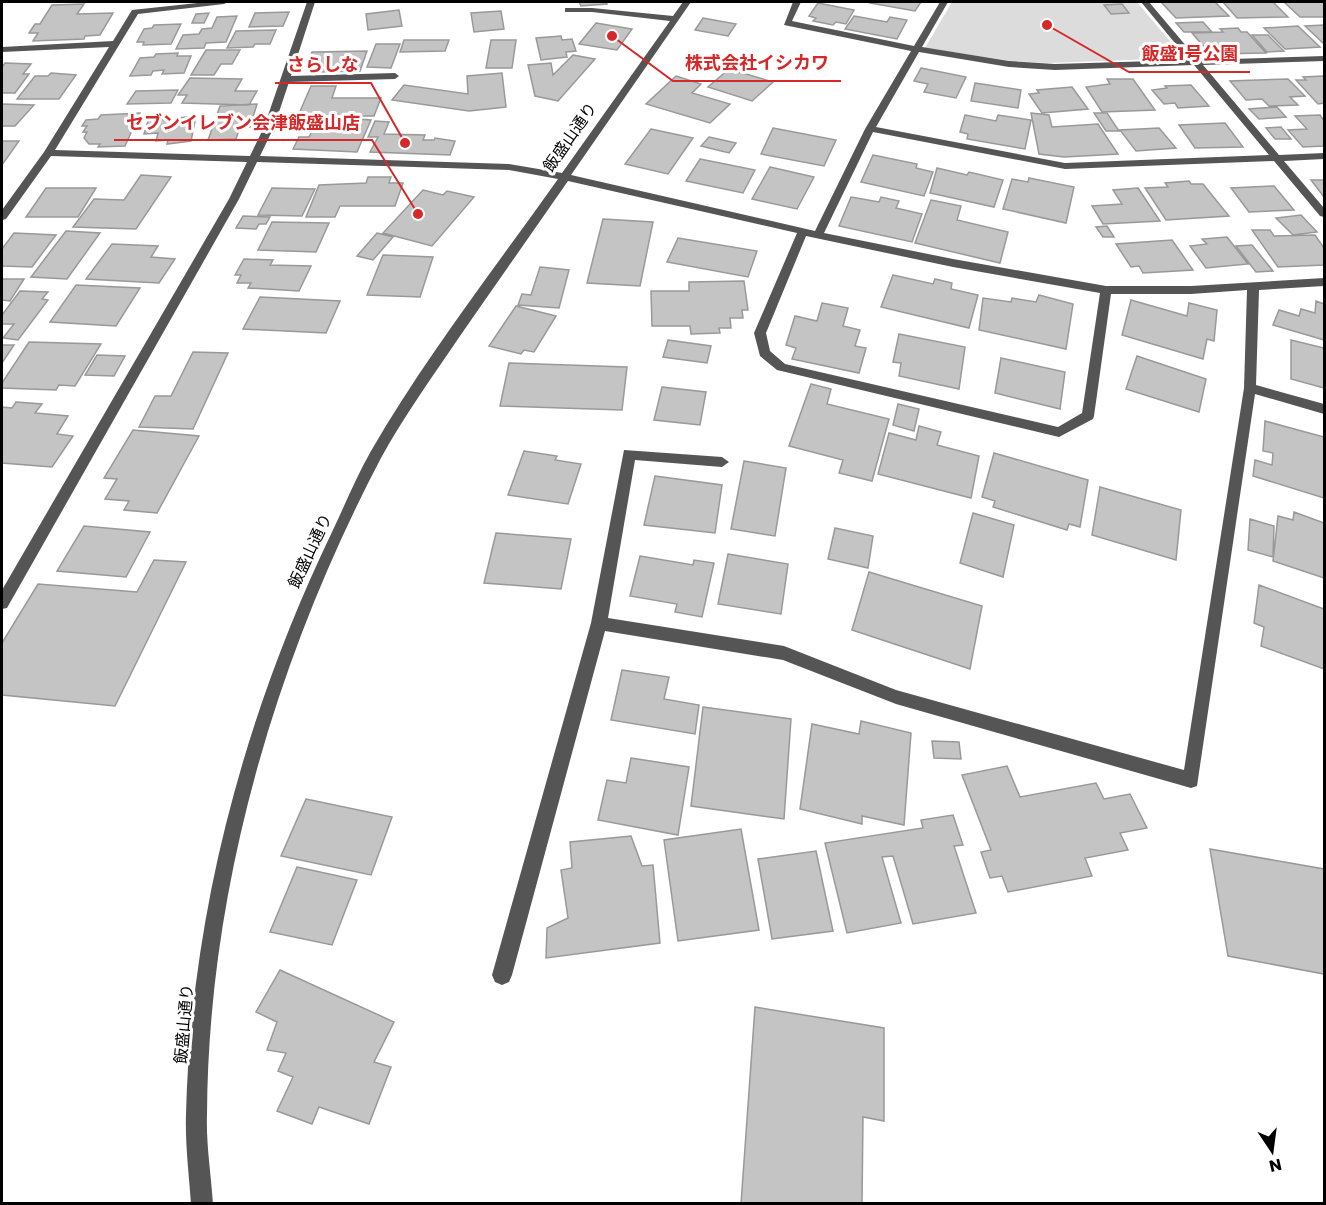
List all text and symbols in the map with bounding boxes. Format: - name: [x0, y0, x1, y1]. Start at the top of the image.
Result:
- callout: 飯盛1号公園: [1129, 36, 1250, 72]
- text: 飯盛1号公園: [1142, 41, 1238, 66]
- callout: 株式会社イシカワ: [673, 45, 841, 81]
- callout: さらしな: [275, 47, 371, 83]
- text: 株式会社イシカワ: [685, 50, 829, 75]
- text: さらしな: [287, 52, 359, 77]
- street label: 飯盛山通り: [538, 98, 602, 176]
- callout: セブンイレブン会津飯盛山店: [114, 104, 372, 140]
- text: セブンイレブン会津飯盛山店: [126, 110, 360, 135]
- street label: 飯盛山通り: [283, 510, 337, 592]
- street label: 飯盛山通り: [169, 983, 199, 1065]
- north arrow: [1242, 1121, 1302, 1181]
- text: N: [1267, 1153, 1284, 1178]

